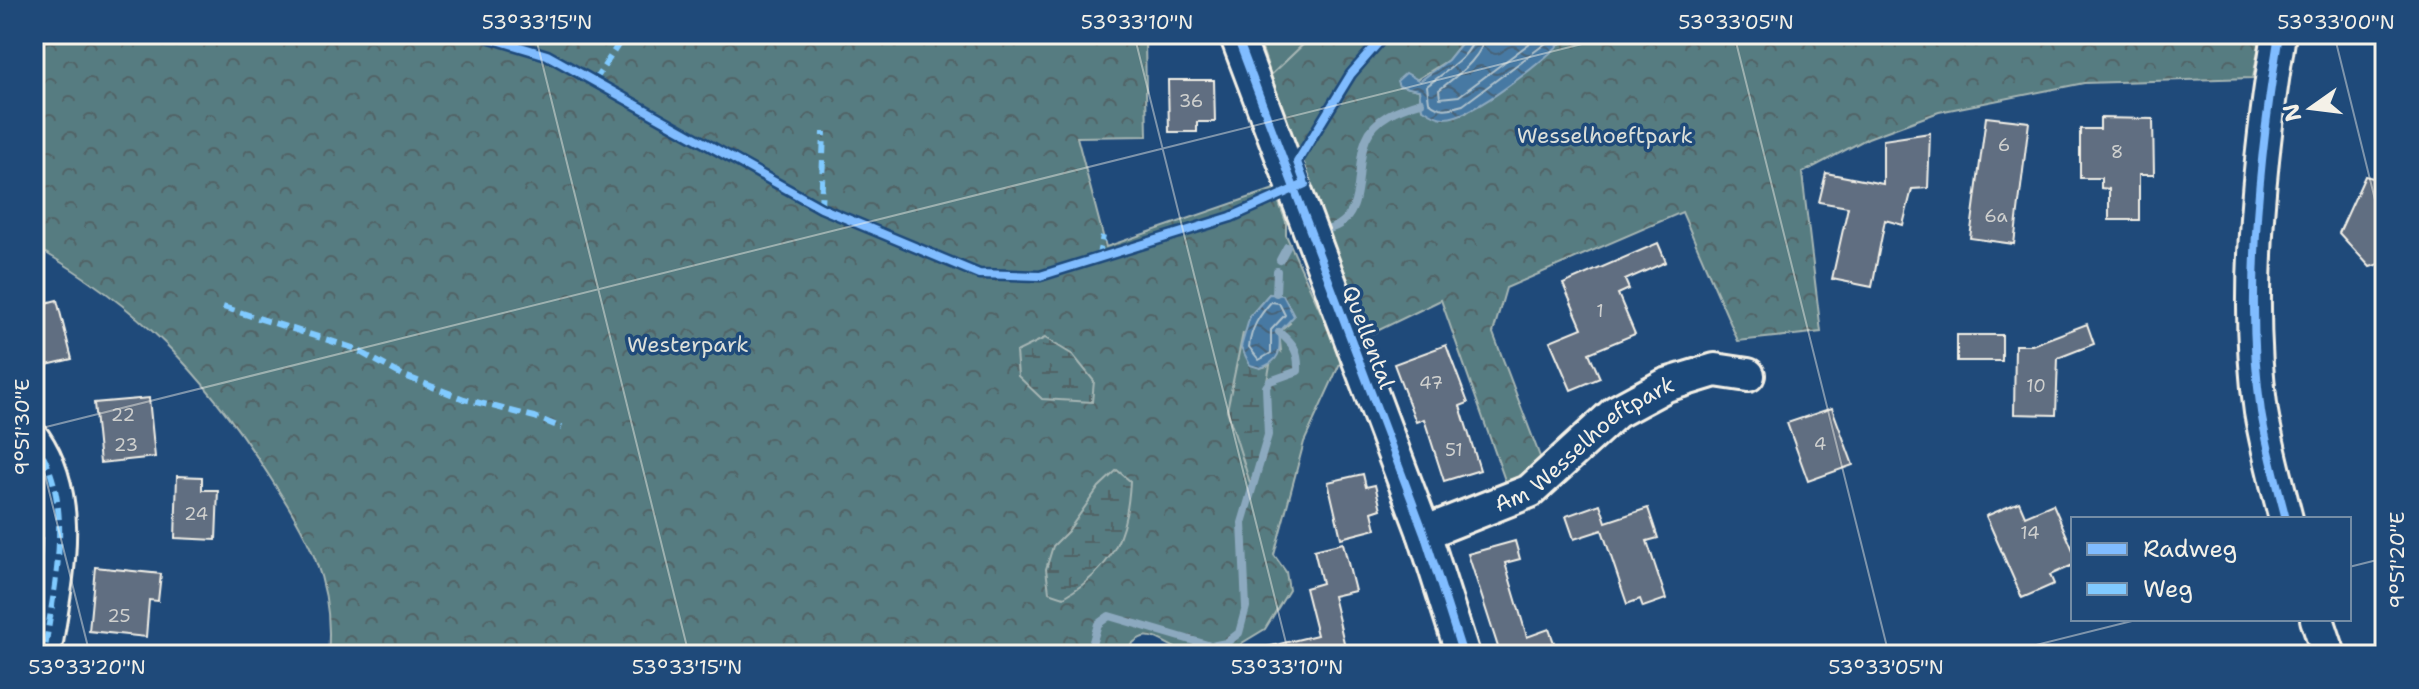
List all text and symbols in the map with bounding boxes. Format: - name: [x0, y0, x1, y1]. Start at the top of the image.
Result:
- text: 53°33'15"N: [482, 9, 592, 35]
- text: 53°33'10"N: [1081, 9, 1193, 35]
- text: 53°33'05"N: [1678, 9, 1794, 35]
- text: 53°33'00"N: [2277, 9, 2395, 35]
- north arrow: [2271, 68, 2351, 148]
- house number: 36: [1179, 89, 1203, 113]
- text: N: [2276, 101, 2308, 125]
- park label: Wesselhoeftpark: [1517, 121, 1693, 150]
- house number: 6: [1998, 133, 2010, 157]
- house number: 8: [2111, 140, 2123, 164]
- house number: 6a: [1984, 204, 2008, 228]
- street label: Quellental: [1336, 281, 1402, 393]
- house number: 1: [1596, 299, 1604, 323]
- park label: Westerpark: [627, 330, 749, 359]
- street label: Am Wesselhoeftpark: [1490, 369, 1678, 519]
- house number: 47: [1419, 371, 1443, 395]
- house number: 10: [2026, 374, 2046, 398]
- text: 9°51'30"E: [9, 378, 35, 476]
- house number: 22: [111, 403, 135, 427]
- house number: 4: [1814, 432, 1826, 456]
- house number: 23: [114, 433, 138, 457]
- house number: 51: [1445, 438, 1463, 462]
- house number: 24: [184, 502, 208, 526]
- text: 9°51'20"E: [2384, 512, 2410, 608]
- legend: [2071, 517, 2351, 621]
- house number: 14: [2020, 521, 2040, 545]
- text: Radweg: [2143, 533, 2237, 565]
- text: Weg: [2143, 573, 2193, 605]
- house number: 25: [107, 604, 131, 628]
- text: 53°33'20"N: [28, 654, 146, 680]
- text: 53°33'15"N: [632, 654, 742, 680]
- text: 53°33'10"N: [1231, 654, 1343, 680]
- text: 53°33'05"N: [1828, 654, 1944, 680]

